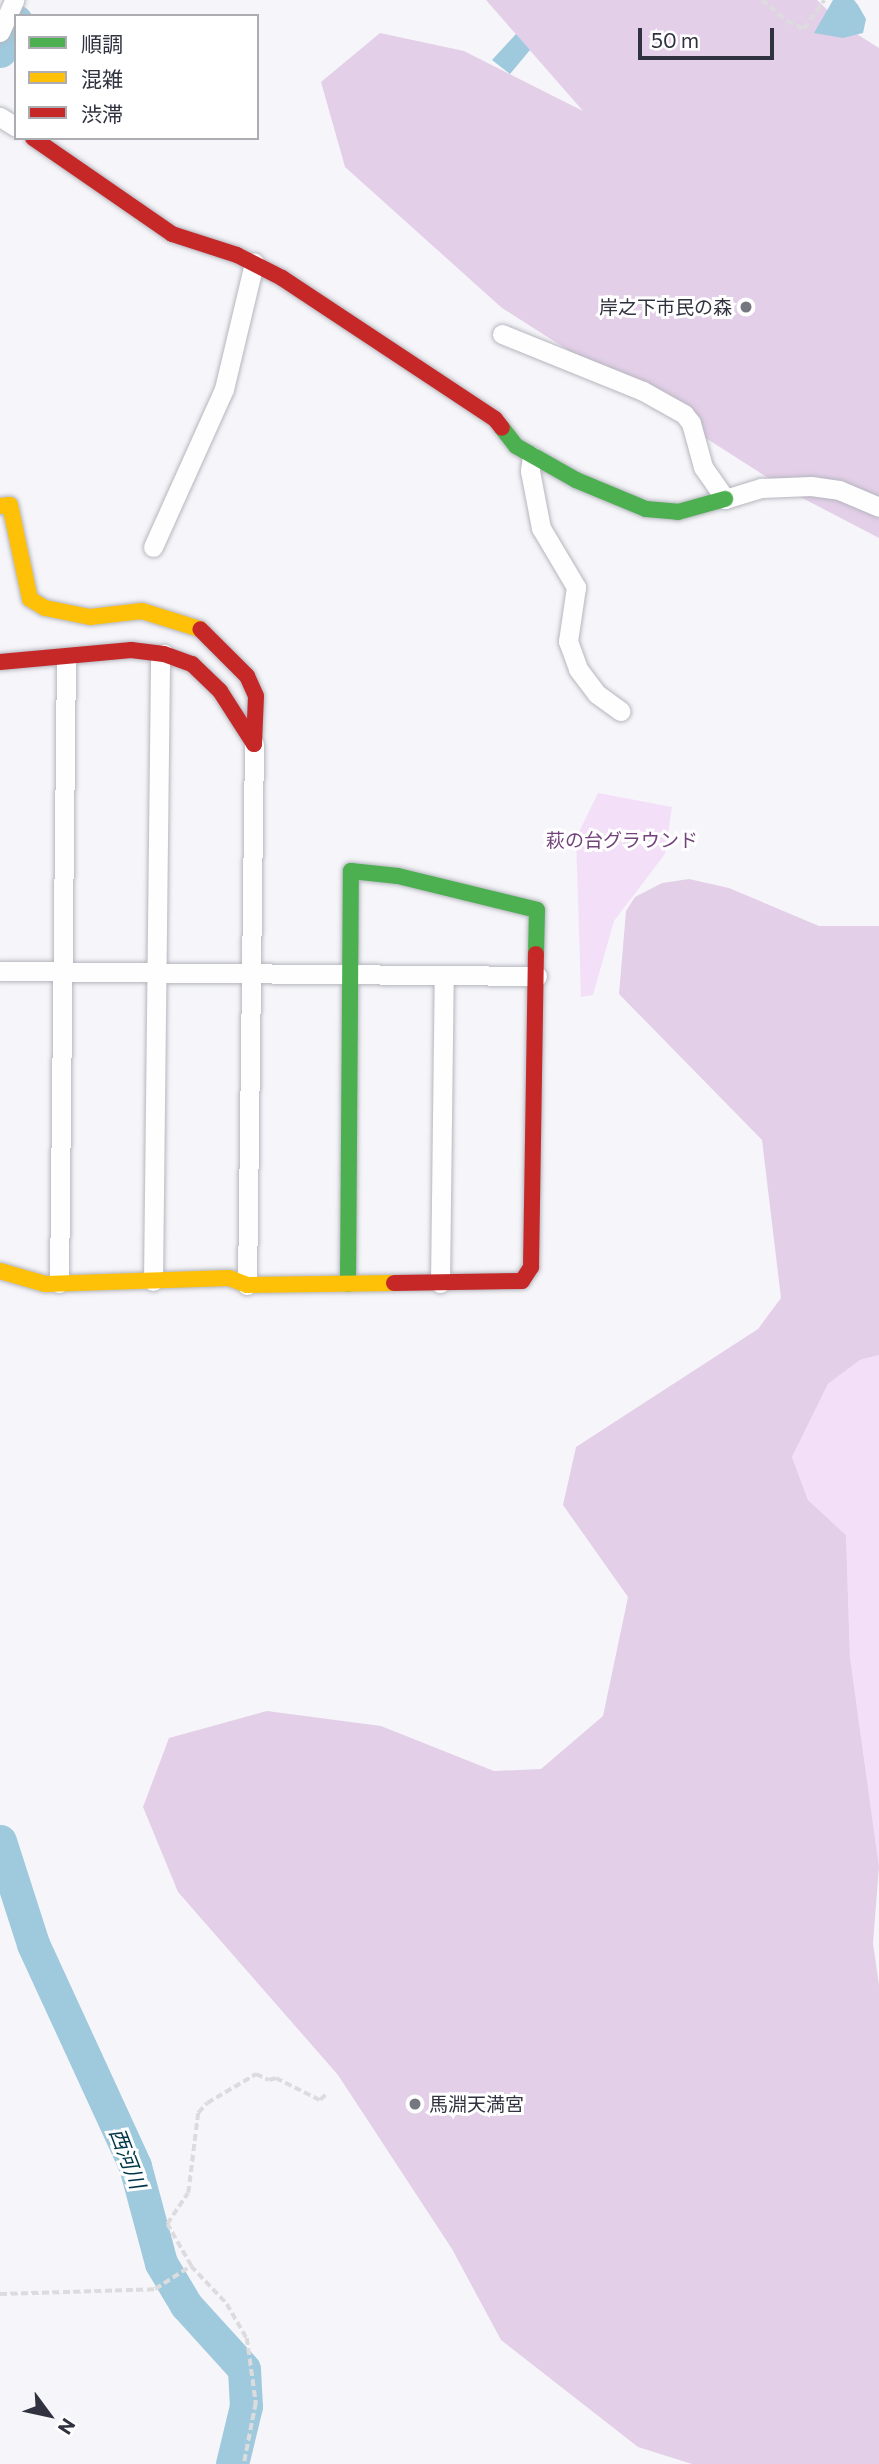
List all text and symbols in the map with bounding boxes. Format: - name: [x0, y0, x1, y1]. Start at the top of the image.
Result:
- legend: [14, 14, 259, 140]
- scale bar: [641, 14, 778, 58]
- text: 50 m: [651, 27, 699, 52]
- text: 順調: [81, 31, 123, 56]
- text: 混雑: [81, 66, 123, 91]
- text: 渋滞: [81, 101, 123, 126]
- place label: 岸之下市民の森: [599, 296, 732, 318]
- marker: 岸之下市民の森: [738, 299, 754, 315]
- park label: 萩の台グラウンド: [546, 829, 698, 851]
- place label: 馬淵天満宮: [429, 2093, 524, 2115]
- marker: 馬淵天満宮: [407, 2096, 423, 2112]
- water label: 西河川: [105, 2124, 151, 2192]
- north arrow: [14, 2380, 84, 2450]
- text: N: [54, 2414, 81, 2439]

